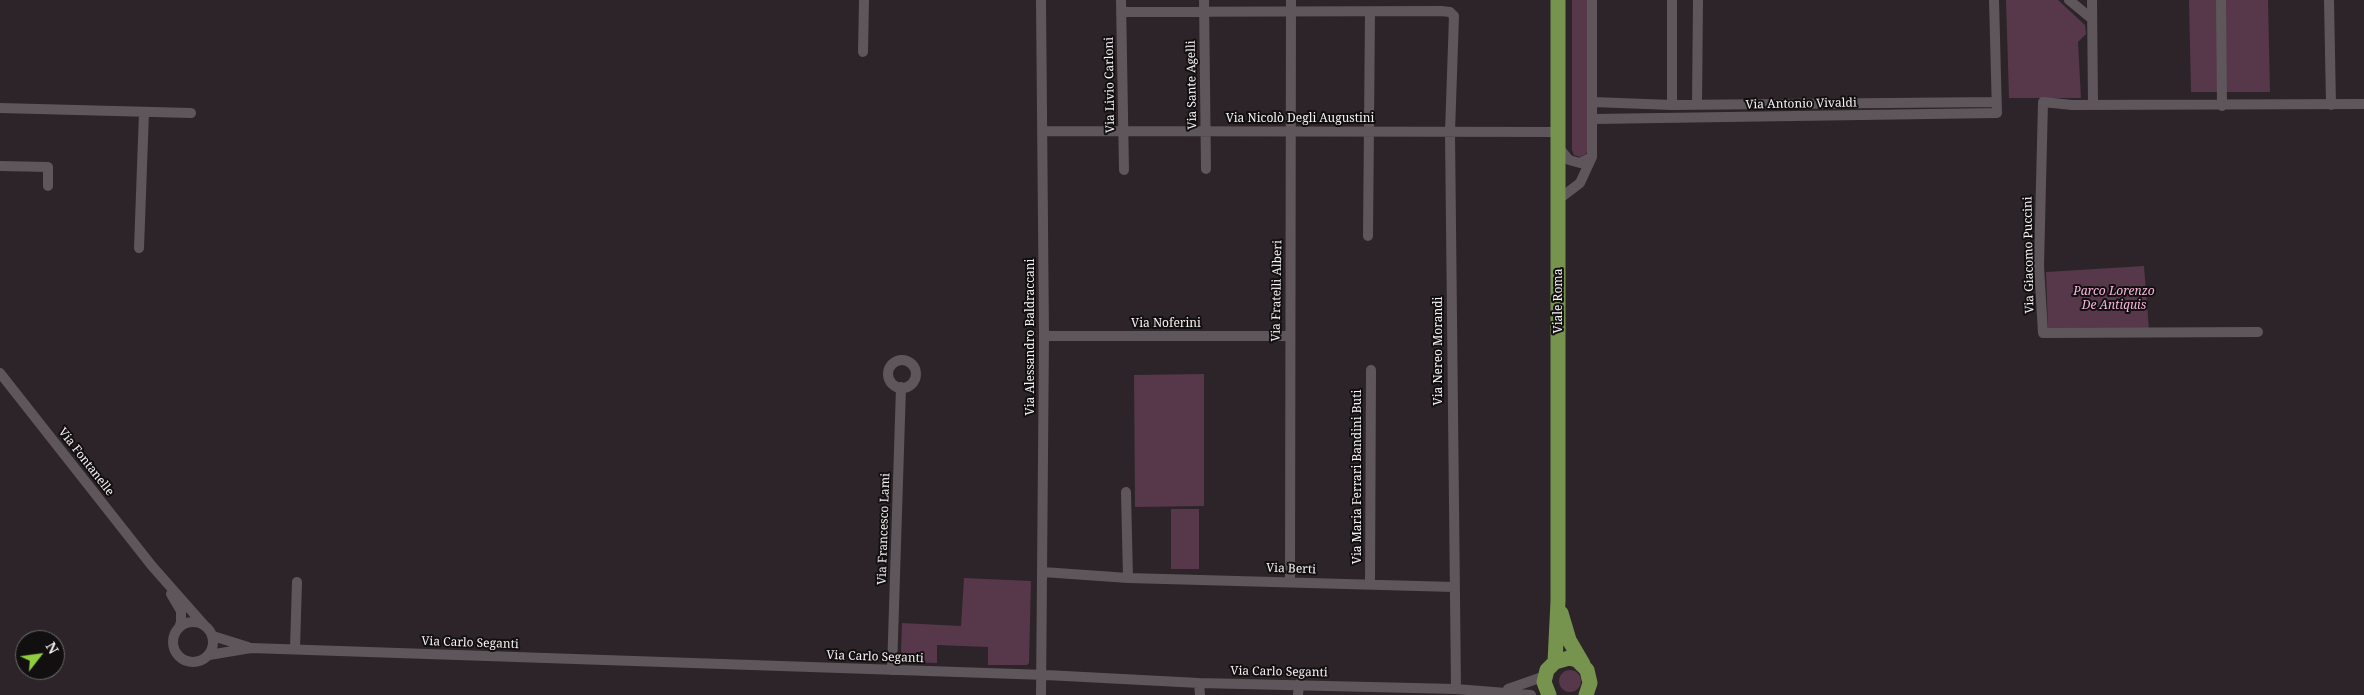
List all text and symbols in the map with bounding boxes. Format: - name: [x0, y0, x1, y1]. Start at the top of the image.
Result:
- street label: Via Livio Carloni: [1102, 37, 1118, 133]
- street label: Via Sante Agelli: [1184, 40, 1200, 130]
- street label: Via Antonio Vivaldi: [1745, 96, 1857, 112]
- street label: Via Nicolò Degli Augustini: [1226, 112, 1374, 126]
- street label: Via Giacomo Puccini: [2021, 196, 2037, 314]
- street label: Via Fratelli Alberi: [1269, 240, 1285, 342]
- street label: Via Alessandro Baldraccani: [1024, 259, 1038, 415]
- street label: Viale Roma: [1552, 269, 1566, 333]
- park label: Parco Lorenzo De Antiquis: [2073, 285, 2155, 313]
- street label: Via Nereo Morandi: [1432, 297, 1446, 405]
- street label: Via Noferini: [1131, 317, 1201, 331]
- street label: Via Maria Ferrari Bandini Buti: [1351, 390, 1365, 564]
- street label: Via Fontanelle: [55, 425, 117, 499]
- street label: Via Francesco Lami: [875, 473, 893, 585]
- street label: Via Berti: [1266, 561, 1316, 577]
- north arrow: [15, 630, 65, 680]
- street label: Via Carlo Seganti: [421, 634, 519, 652]
- text: N: [42, 638, 64, 657]
- street label: Via Carlo Seganti: [826, 648, 924, 666]
- street label: Via Carlo Seganti: [1230, 664, 1328, 680]

